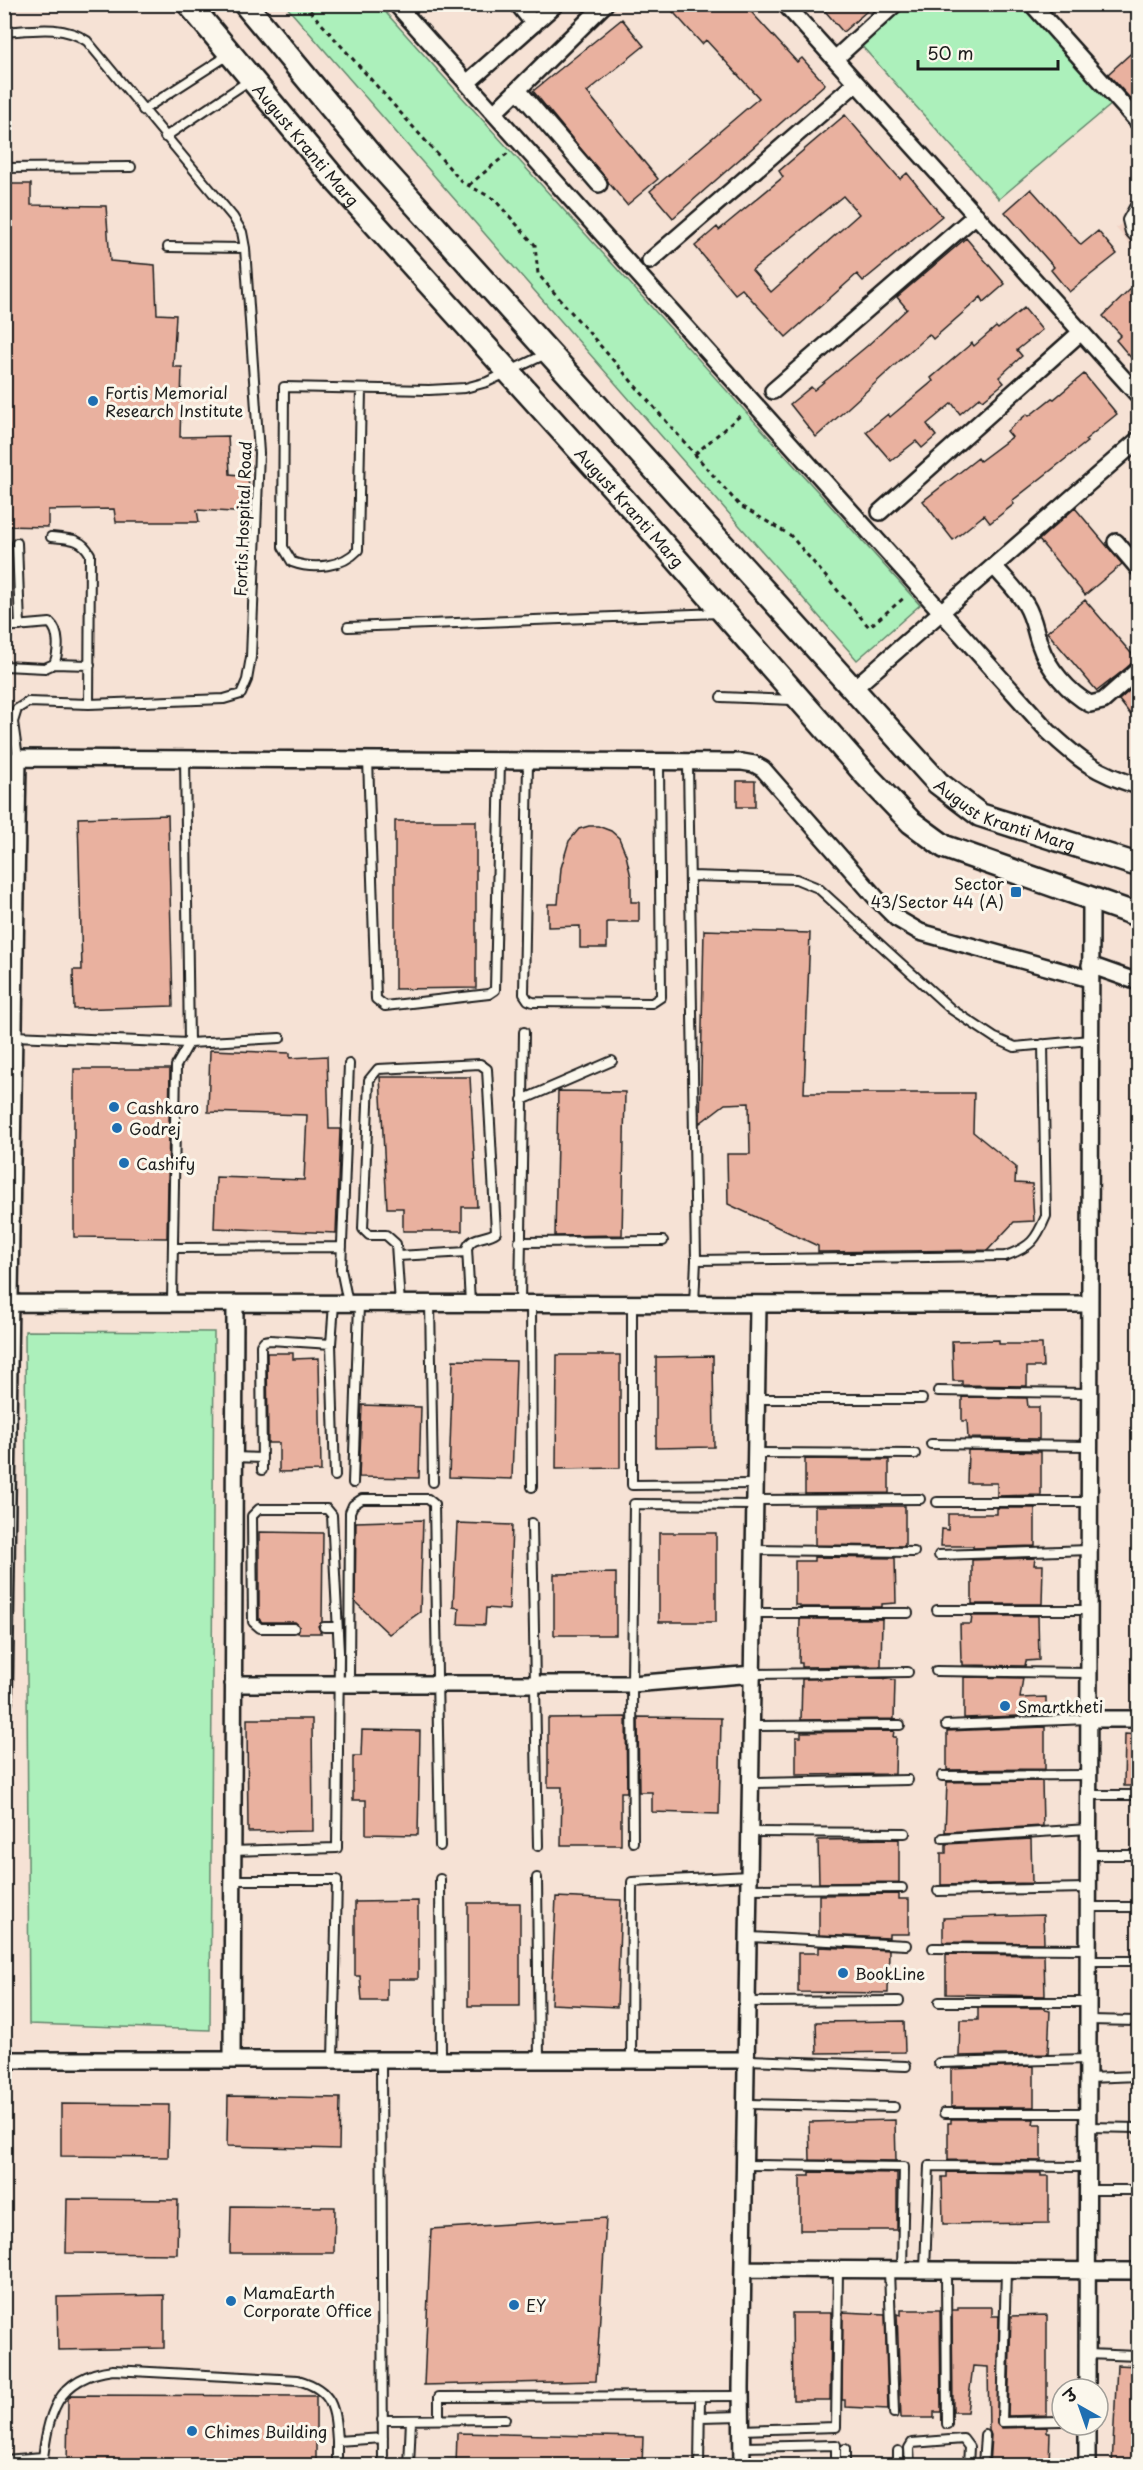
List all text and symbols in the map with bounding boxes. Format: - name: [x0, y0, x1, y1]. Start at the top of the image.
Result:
- scale bar: [918, 33, 1058, 71]
- text: 50 m: [927, 39, 974, 66]
- street label: August Kranti Marg: [248, 78, 365, 211]
- place label: Fortis Memorial Research Institute: [105, 380, 244, 422]
- marker: Fortis Memorial Research Institute: [86, 394, 100, 408]
- street label: Fortis Hospital Road: [227, 441, 257, 597]
- street label: August Kranti Marg: [570, 442, 690, 572]
- street label: August Kranti Marg: [929, 772, 1078, 856]
- place label: Sector 43/Sector 44 (A): [871, 871, 1005, 913]
- marker: Sector 43/Sector 44 (A): [1009, 885, 1023, 899]
- place label: Cashkaro: [126, 1095, 199, 1119]
- marker: Cashkaro: [107, 1100, 121, 1114]
- place label: Godrej: [129, 1116, 181, 1140]
- marker: Godrej: [110, 1121, 124, 1135]
- place label: Cashify: [136, 1151, 195, 1175]
- marker: Cashify: [117, 1156, 131, 1170]
- place label: Smartkheti: [1017, 1694, 1103, 1718]
- marker: Smartkheti: [998, 1699, 1012, 1713]
- place label: BookLine: [855, 1961, 925, 1985]
- marker: BookLine: [836, 1966, 850, 1980]
- place label: MamaEarth Corporate Office: [243, 2280, 372, 2322]
- place label: EY: [526, 2293, 546, 2317]
- marker: MamaEarth Corporate Office: [224, 2294, 238, 2308]
- marker: EY: [507, 2298, 521, 2312]
- north arrow: [1050, 2377, 1110, 2437]
- text: उ: [1056, 2381, 1083, 2409]
- place label: Chimes Building: [204, 2419, 327, 2443]
- marker: Chimes Building: [185, 2424, 199, 2438]

